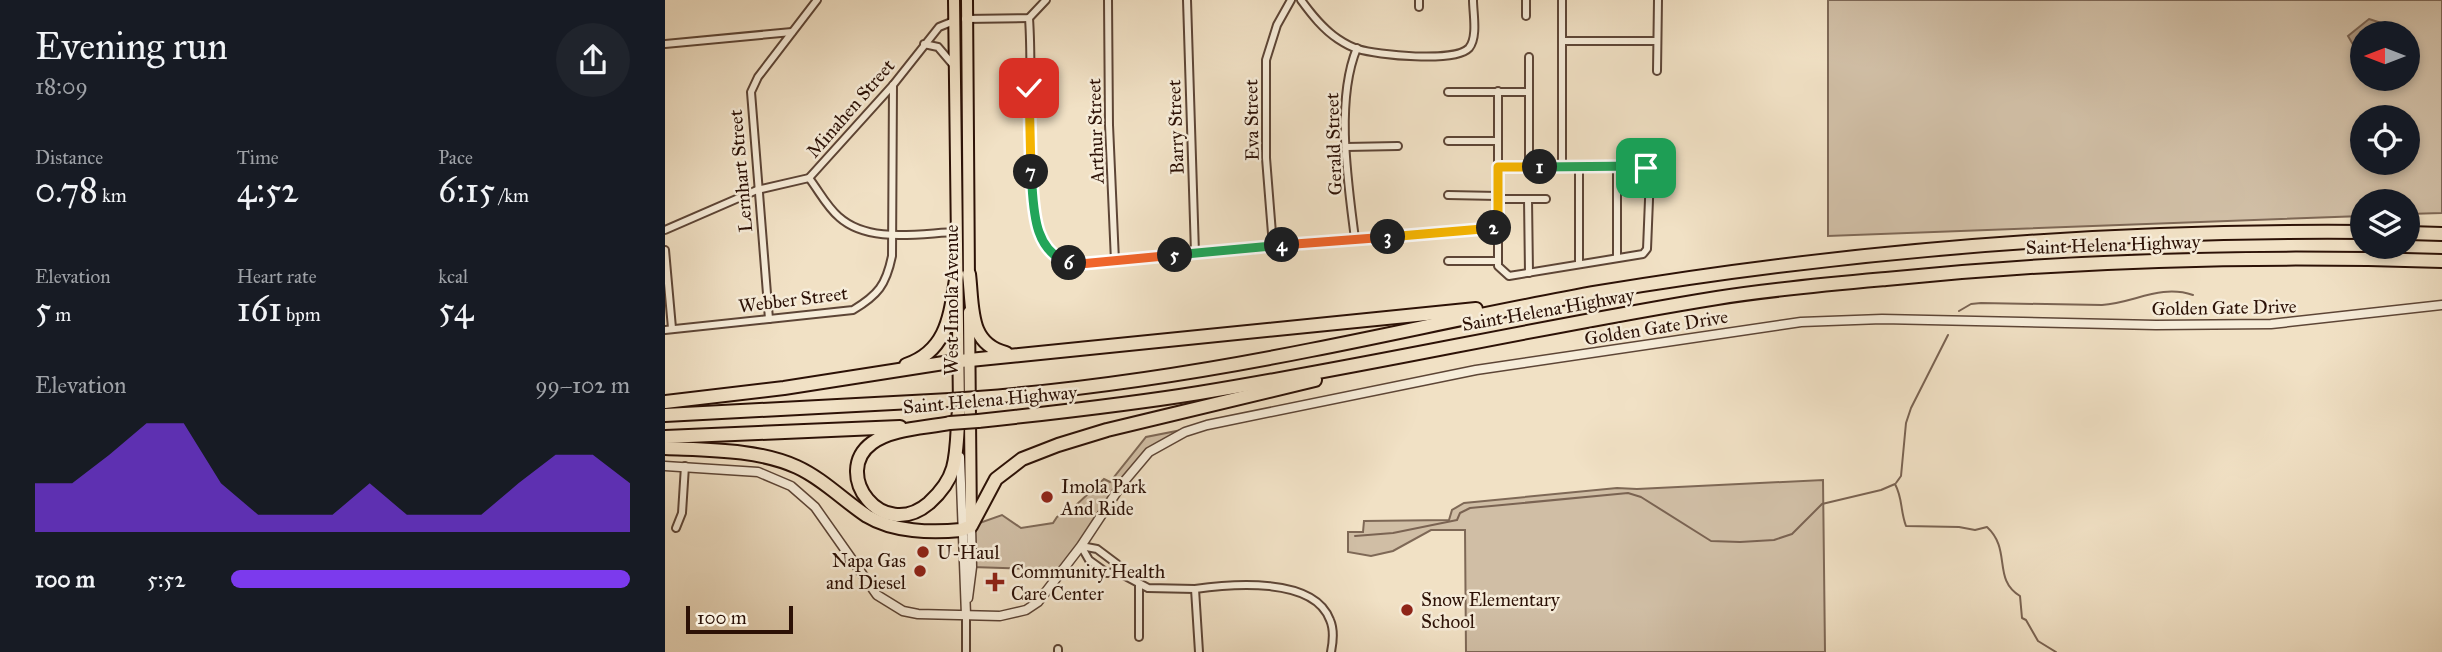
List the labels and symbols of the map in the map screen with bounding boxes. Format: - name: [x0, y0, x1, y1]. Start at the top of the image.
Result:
- north arrow: [2350, 21, 2420, 91]
- street label: Minahen Street: [801, 54, 900, 162]
- pin: [999, 58, 1059, 118]
- street label: Arthur Street: [1082, 78, 1109, 185]
- street label: Barry Street: [1162, 79, 1189, 175]
- street label: Eva Street: [1239, 79, 1264, 161]
- street label: Gerald Street: [1320, 92, 1347, 196]
- street label: Lernhart Street: [724, 108, 757, 233]
- pin: [1616, 138, 1676, 198]
- pin: 1: [1523, 150, 1557, 184]
- pin: 7: [1013, 154, 1049, 190]
- pin: 2: [1477, 210, 1511, 246]
- pin: 3: [1371, 219, 1405, 254]
- street label: West Imola Avenue: [940, 224, 963, 375]
- pin: 4: [1265, 228, 1299, 262]
- street label: Saint Helena Highway: [2025, 230, 2202, 260]
- pin: 5: [1157, 238, 1193, 272]
- pin: 6: [1051, 246, 1087, 280]
- street label: Webber Street: [737, 281, 849, 318]
- street label: Saint Helena Highway: [1460, 283, 1637, 337]
- street label: Golden Gate Drive: [2151, 295, 2297, 320]
- street label: Golden Gate Drive: [1583, 305, 1730, 350]
- street label: Saint Helena Highway: [902, 380, 1079, 420]
- place label: Imola Park And Ride: [1060, 475, 1146, 520]
- marker: Imola Park And Ride: [1039, 489, 1055, 505]
- place label: U-Haul: [937, 541, 1000, 564]
- marker: U-Haul: [915, 544, 931, 560]
- place label: Napa Gas and Diesel: [826, 549, 907, 594]
- place label: Community Health Care Center: [1011, 560, 1166, 605]
- marker: Napa Gas and Diesel: [912, 563, 928, 579]
- marker: Community Health Care Center: [985, 572, 1005, 592]
- place label: Snow Elementary School: [1421, 588, 1561, 633]
- marker: Snow Elementary School: [1399, 602, 1415, 618]
- scale bar: [686, 603, 793, 635]

